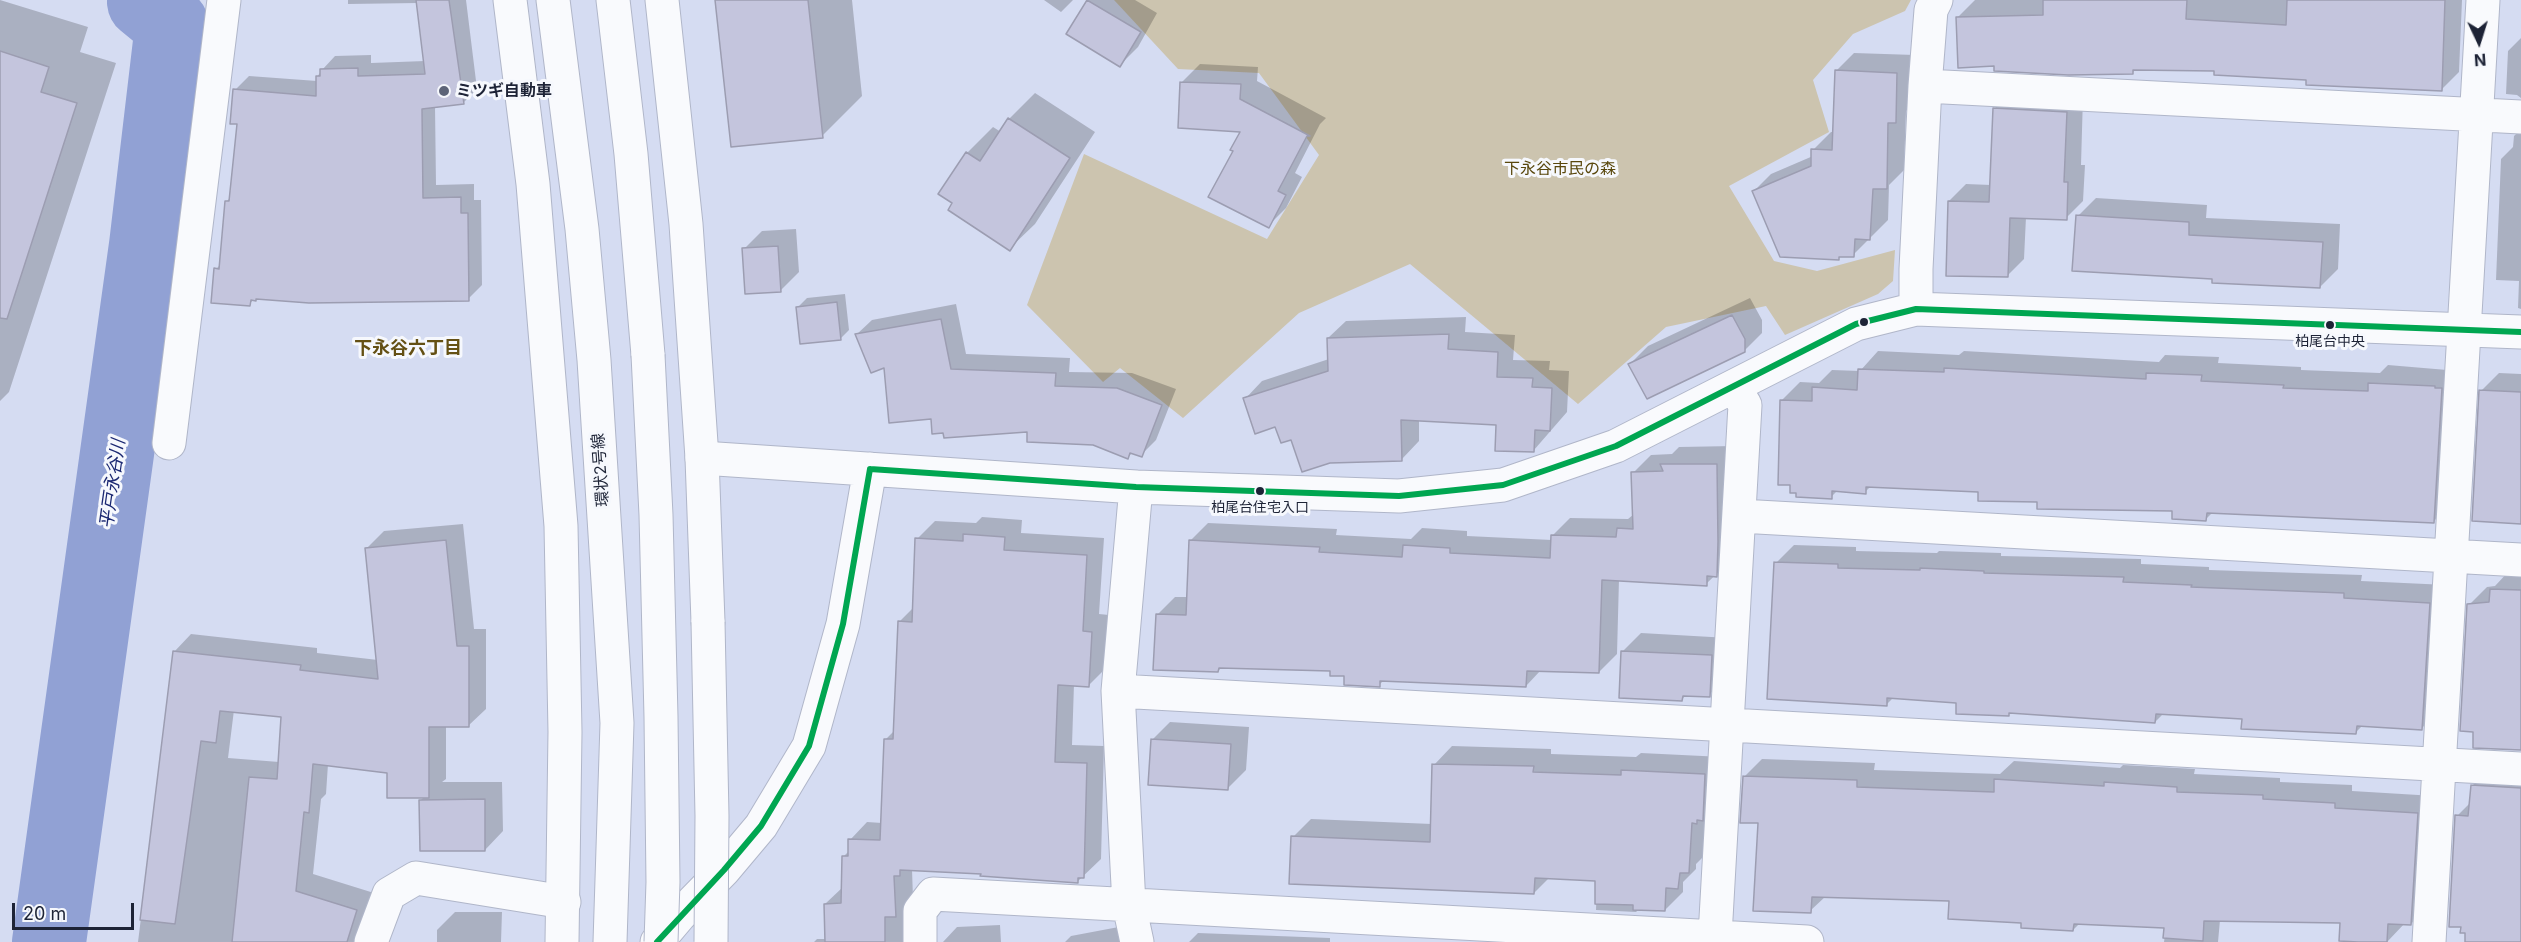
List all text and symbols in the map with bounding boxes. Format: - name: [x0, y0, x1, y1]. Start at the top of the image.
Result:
- north arrow: [2449, 12, 2509, 72]
- text: N: [2473, 50, 2487, 70]
- place label: ミツギ自動車: [456, 81, 552, 101]
- marker: ミツギ自動車: [437, 84, 451, 98]
- park label: 下永谷市民の森: [1504, 159, 1616, 179]
- unlabelled marker: [1858, 316, 1870, 328]
- marker: 柏尾台中央: [2324, 319, 2336, 331]
- place label: 柏尾台中央: [2295, 334, 2365, 350]
- district label: 下永谷六丁目: [354, 338, 462, 360]
- street label: 環状2号線: [589, 433, 613, 507]
- water label: 平戸永谷川: [96, 438, 130, 530]
- marker: 柏尾台住宅入口: [1254, 485, 1266, 497]
- place label: 柏尾台住宅入口: [1211, 500, 1309, 516]
- scale bar: [15, 891, 136, 929]
- text: 20 m: [23, 903, 66, 924]

